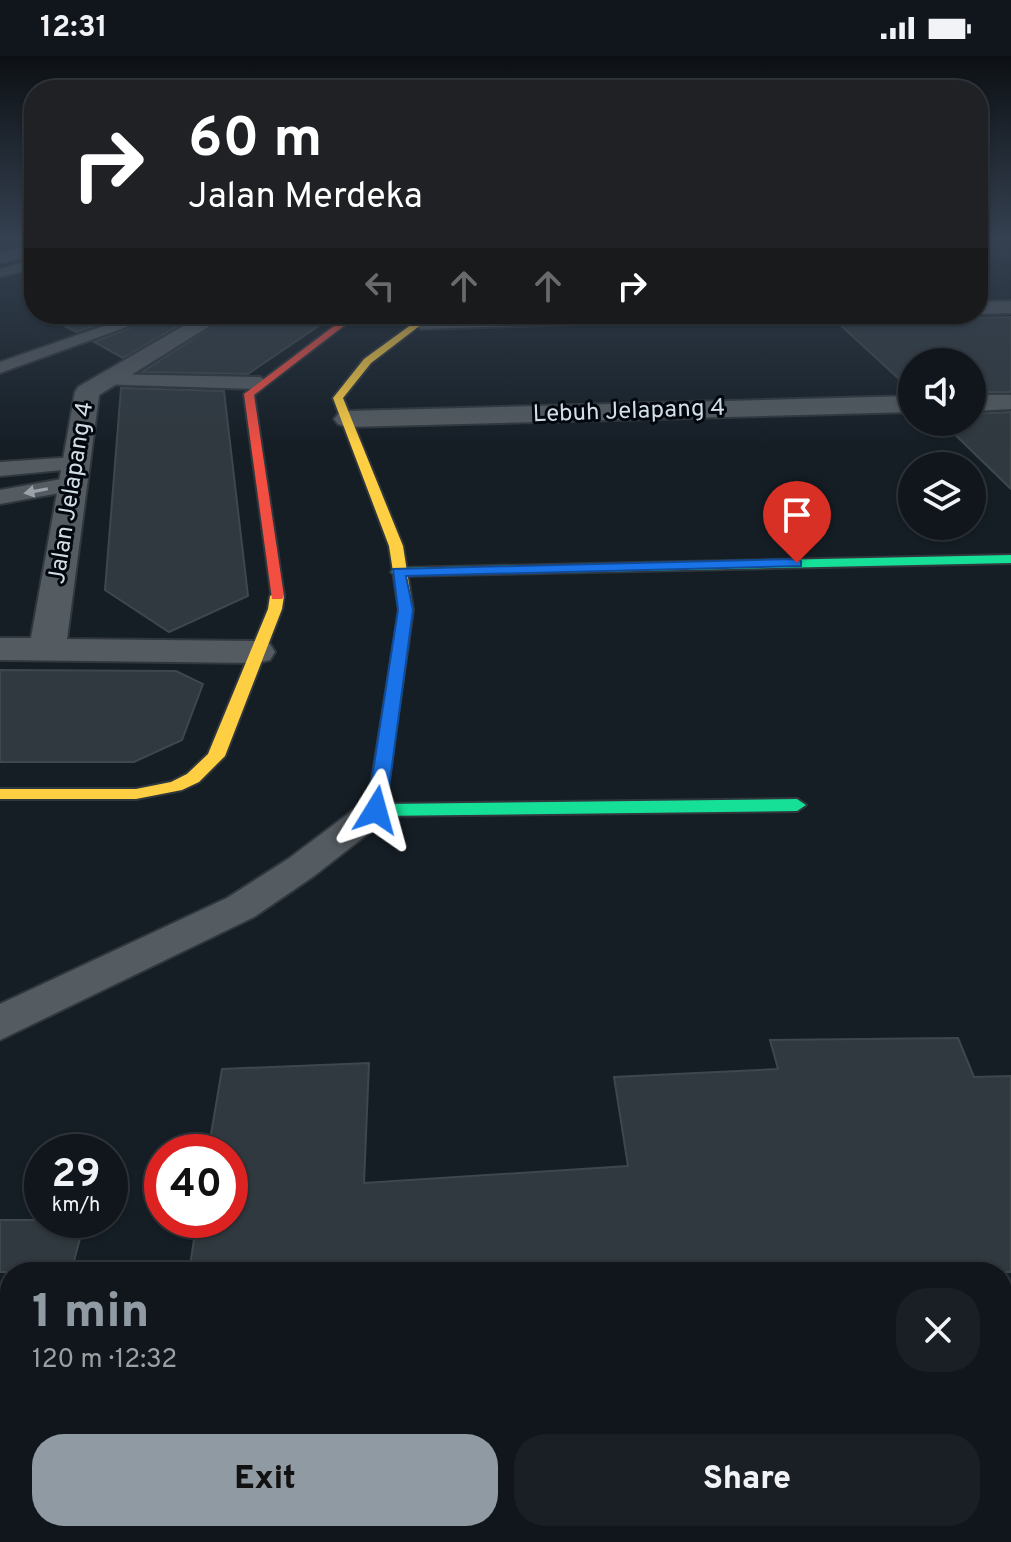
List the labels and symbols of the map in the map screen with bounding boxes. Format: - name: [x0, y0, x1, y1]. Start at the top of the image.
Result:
- street label: Lebuh Jelapang 4: [532, 394, 726, 430]
- street label: Jalan Jelapang 4: [43, 400, 101, 586]
- pin: [763, 481, 831, 563]
- one-way arrow: [24, 485, 49, 497]
- position arrow: [334, 768, 418, 852]
- speed limit sign: 40: [144, 1134, 248, 1238]

